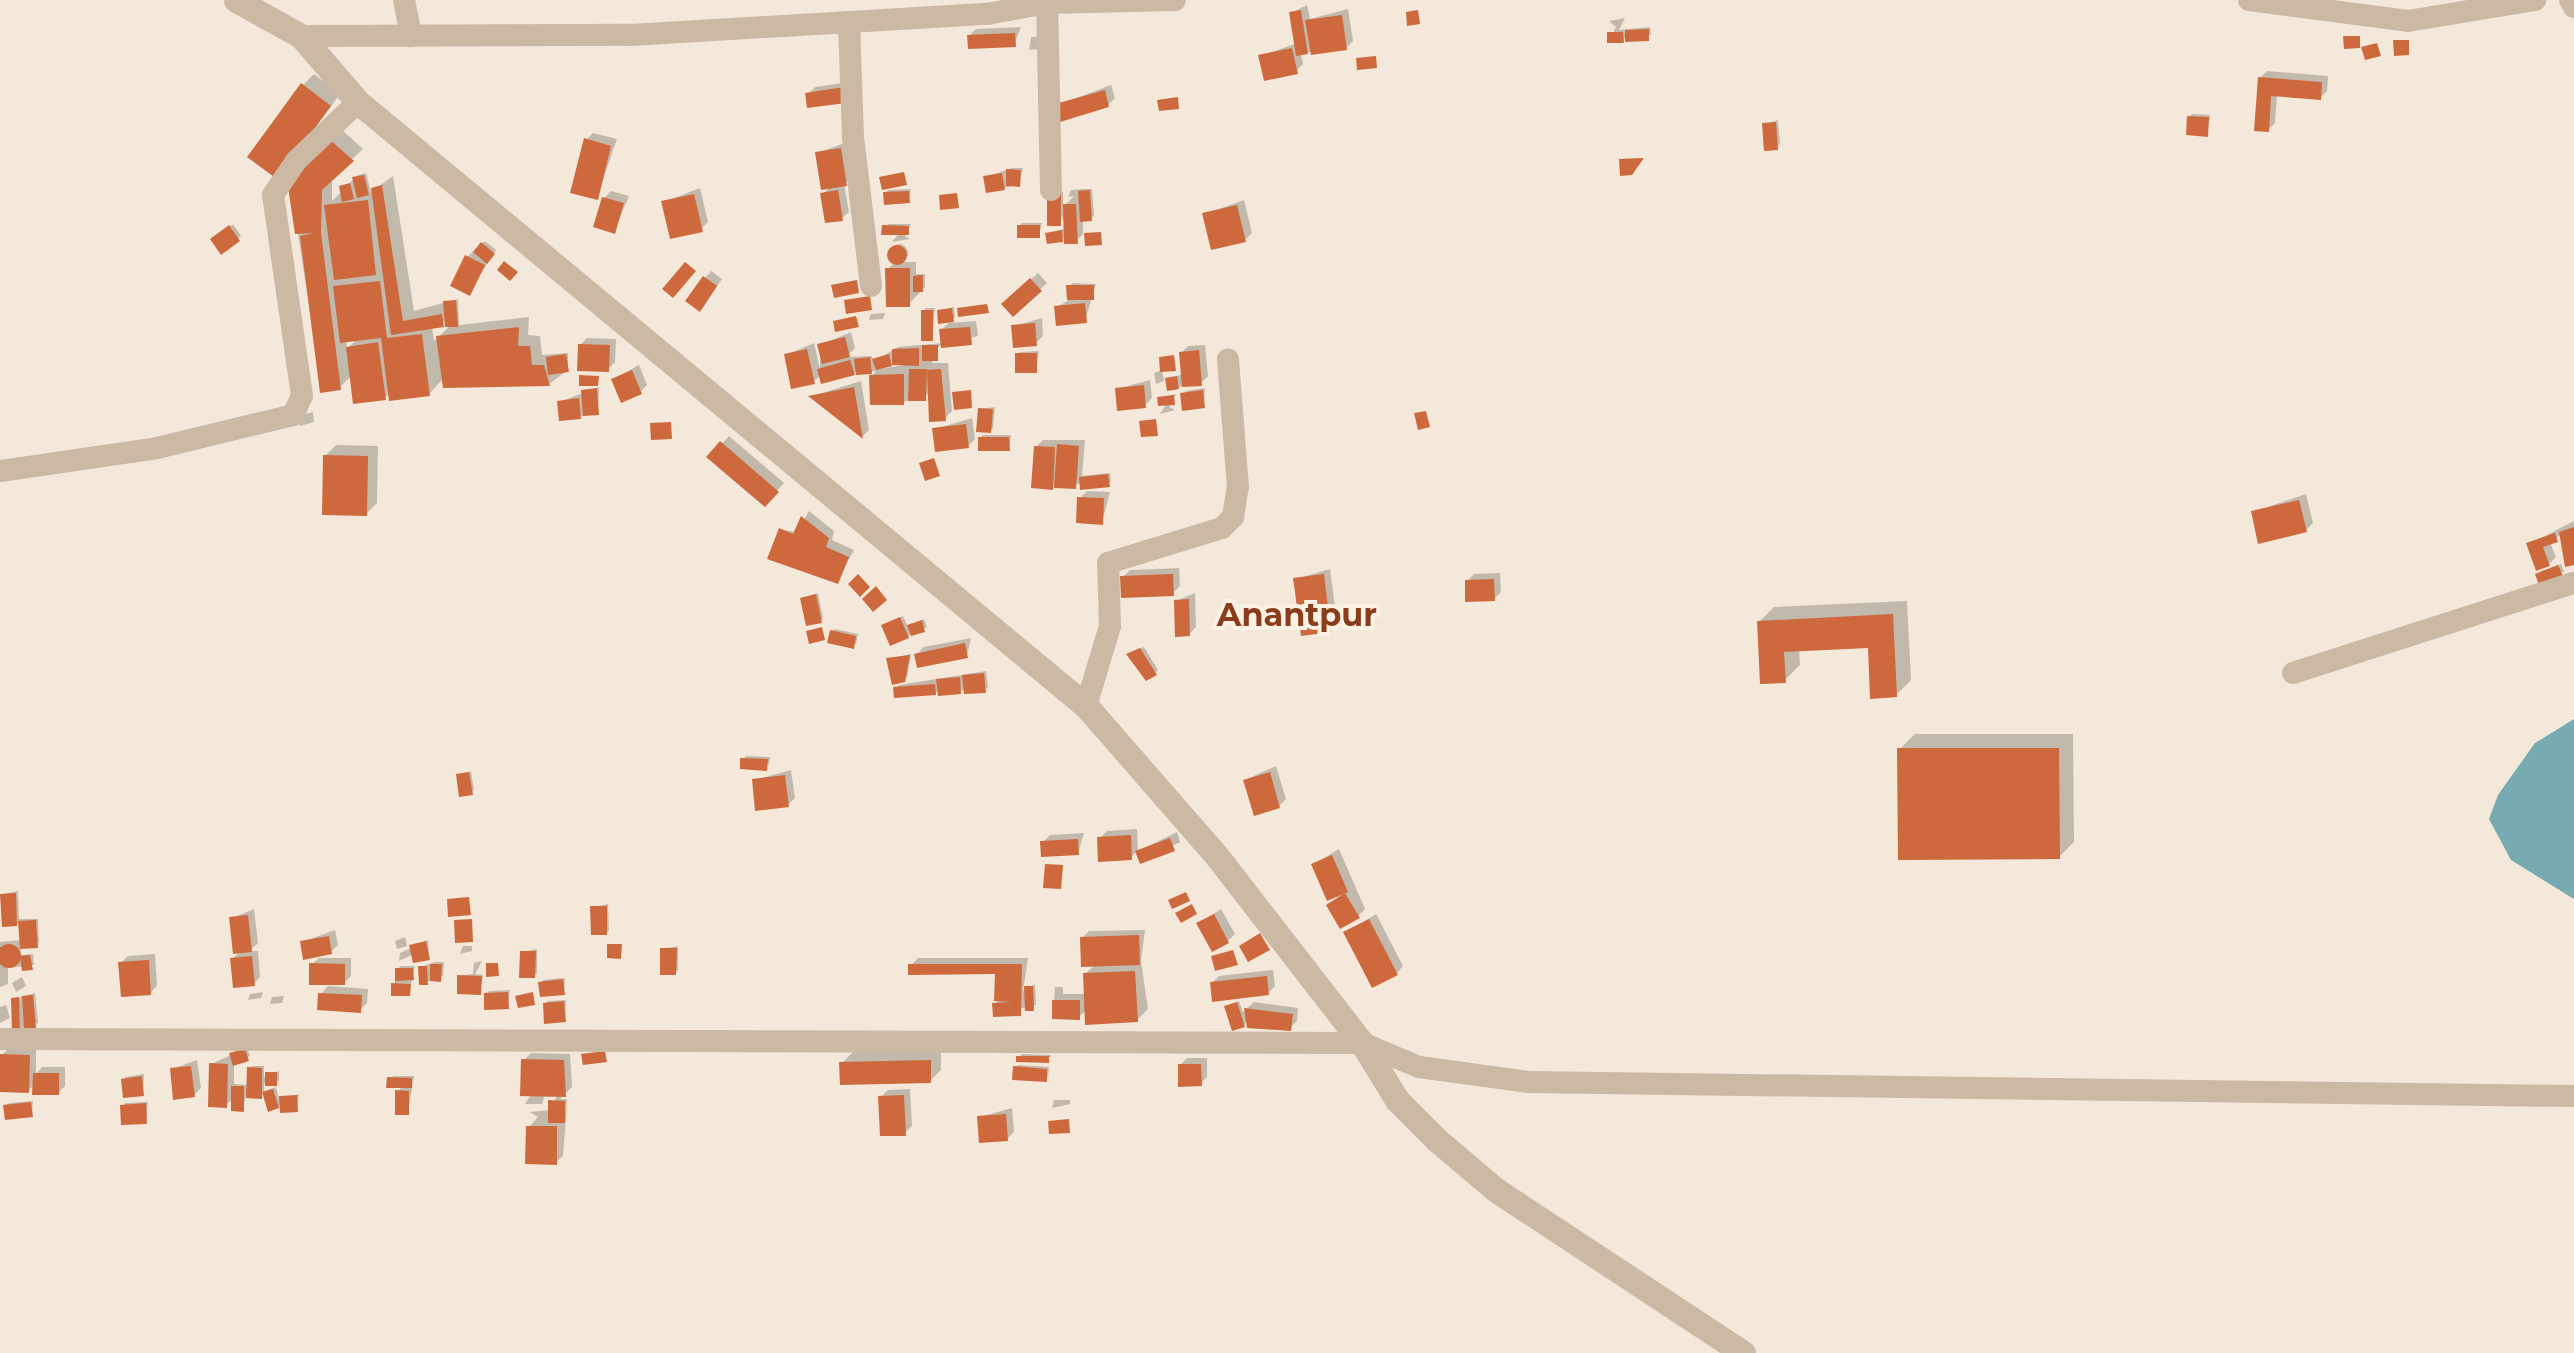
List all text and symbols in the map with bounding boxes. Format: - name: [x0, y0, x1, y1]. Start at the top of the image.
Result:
- district label: Anantpur: [1217, 596, 1377, 634]

